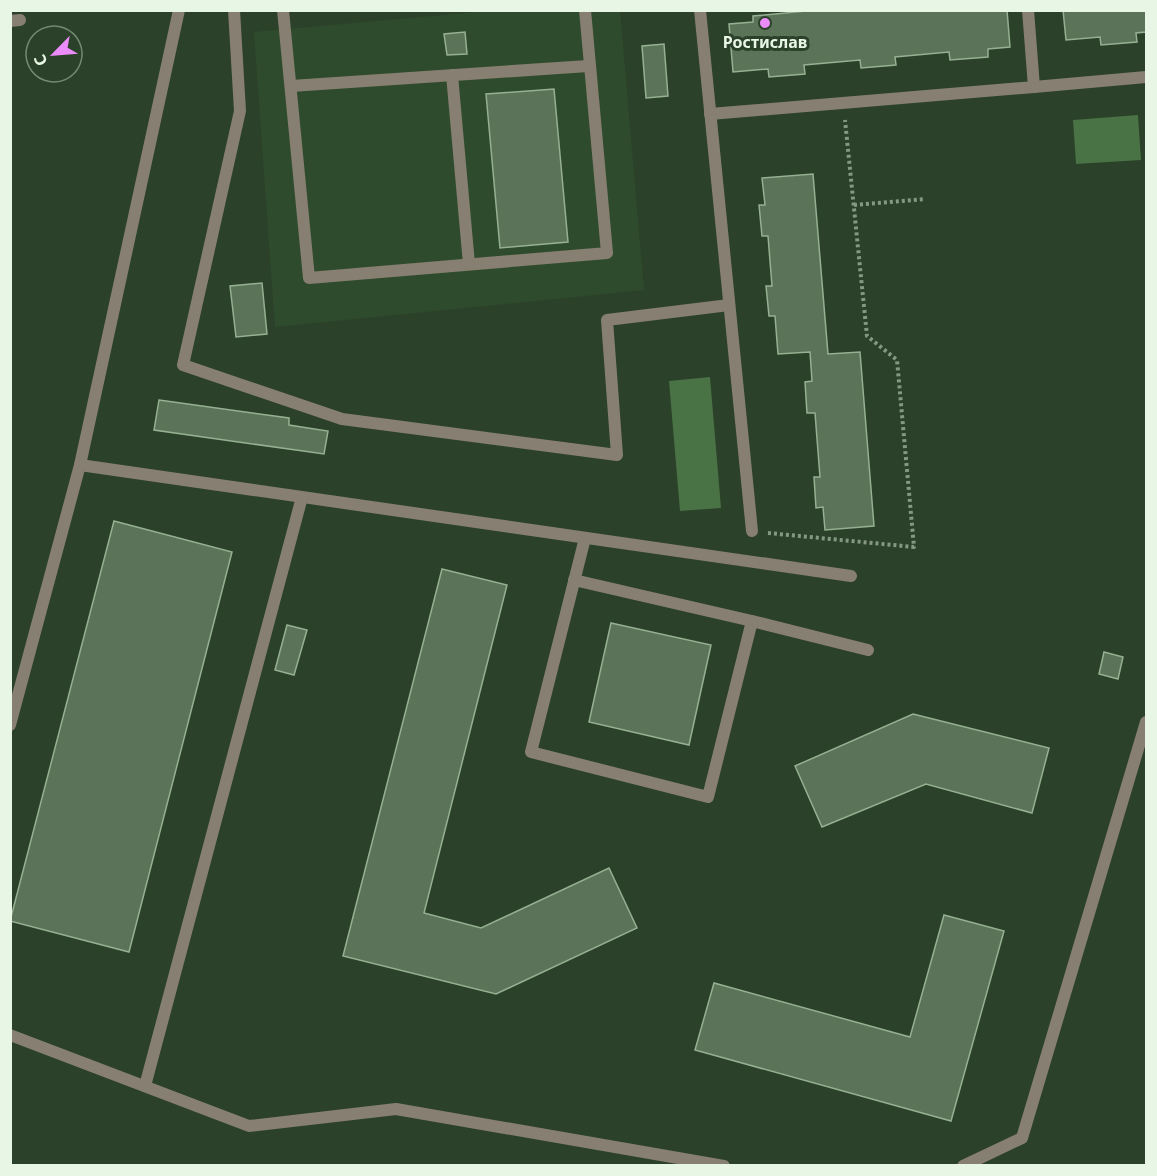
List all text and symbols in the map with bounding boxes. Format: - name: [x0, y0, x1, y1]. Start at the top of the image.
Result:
- marker: Ростислав: [758, 16, 772, 30]
- north arrow: [24, 24, 84, 84]
- place label: Ростислав: [723, 31, 807, 53]
- text: С: [28, 51, 53, 70]

